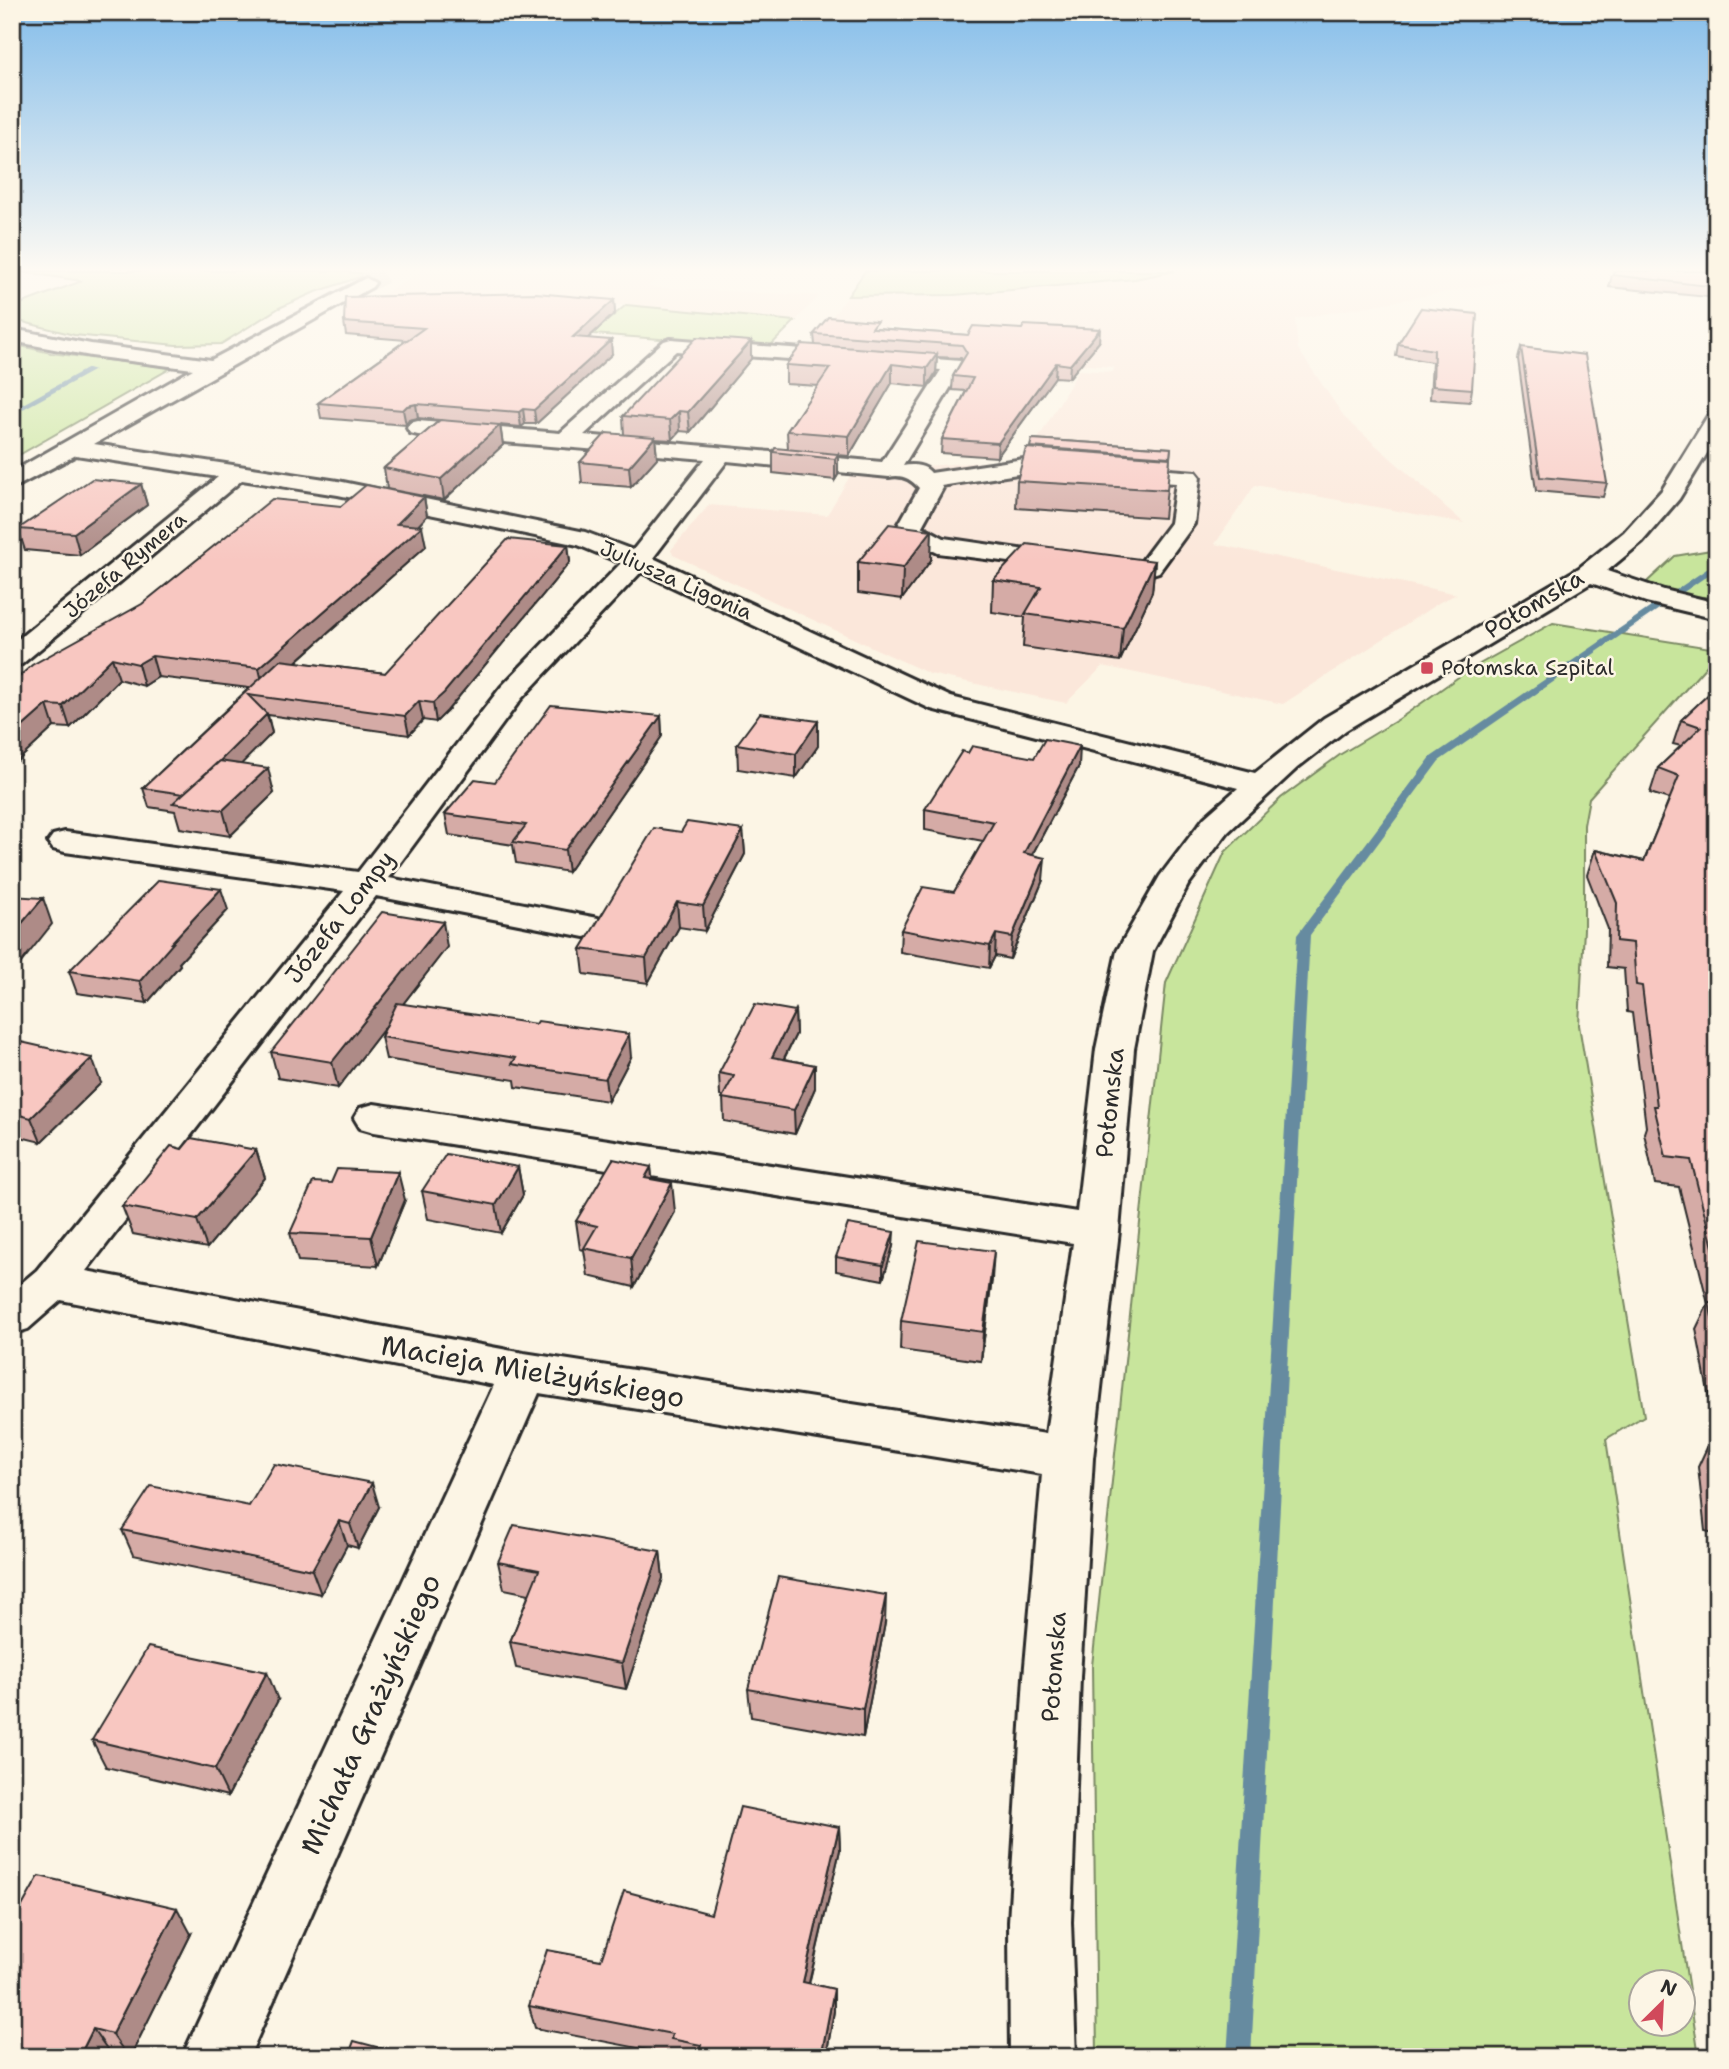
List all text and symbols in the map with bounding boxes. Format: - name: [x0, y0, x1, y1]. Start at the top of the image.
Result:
- street label: Józefa Rymera: [58, 505, 192, 625]
- street label: Juliusza Ligonia: [595, 534, 757, 626]
- street label: Połomska: [1478, 562, 1590, 646]
- place label: Połomska Szpital: [1441, 654, 1614, 682]
- marker: Połomska Szpital: [1419, 660, 1435, 676]
- street label: Józefa Lompy: [278, 844, 402, 990]
- street label: Połomska: [1088, 1046, 1132, 1160]
- street label: Macieja Mielżyńskiego: [378, 1326, 688, 1416]
- street label: Michała Grażyńskiego: [291, 1568, 449, 1860]
- street label: Połomska: [1034, 1611, 1074, 1723]
- north arrow: [1628, 1968, 1698, 2038]
- text: N: [1657, 1973, 1681, 2002]

